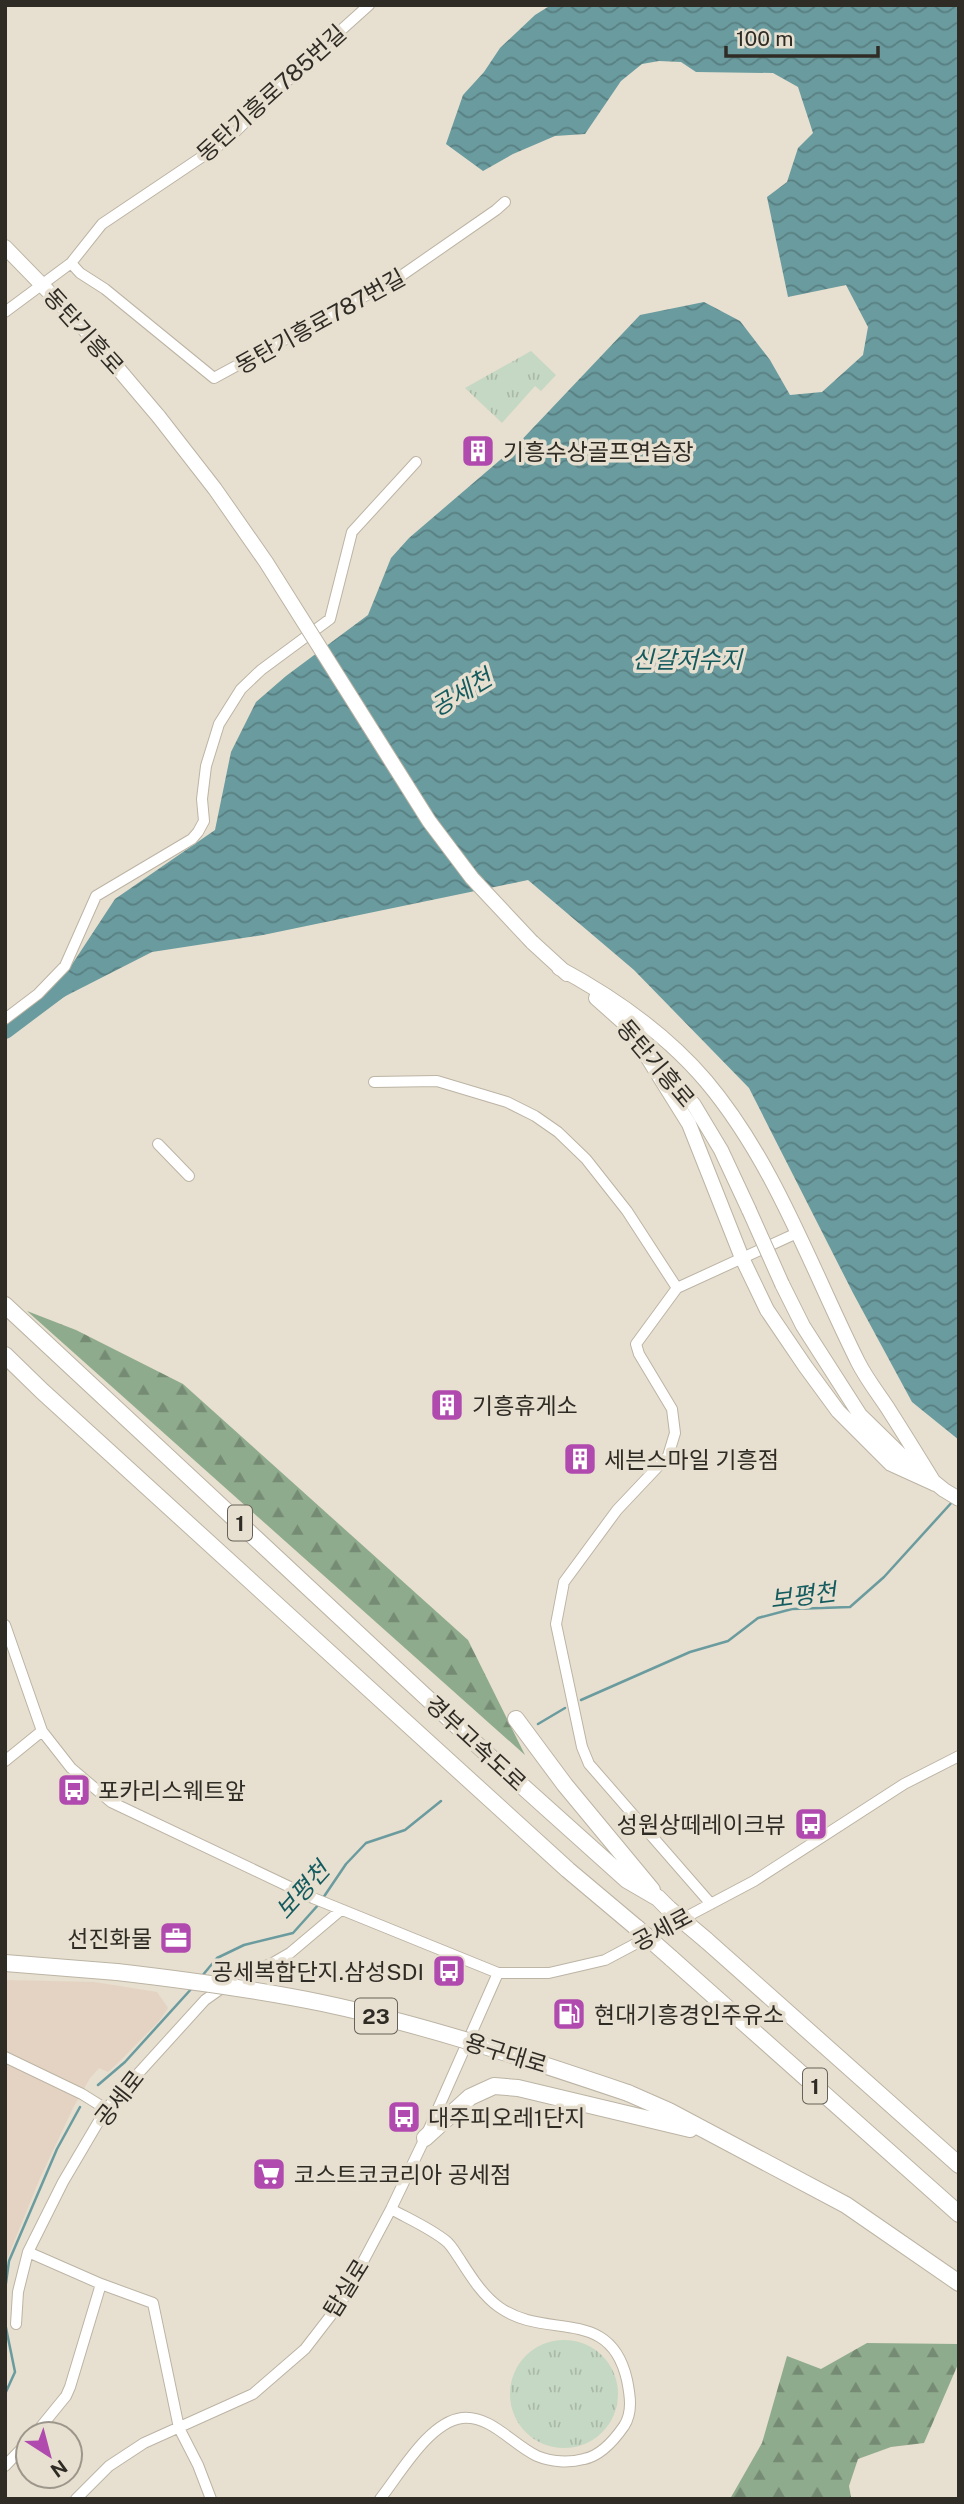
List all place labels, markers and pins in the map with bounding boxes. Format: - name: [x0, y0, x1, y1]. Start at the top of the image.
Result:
- building icon: 기흥수상골프연습장: [459, 432, 497, 470]
- place label: 기흥수상골프연습장: [503, 438, 693, 465]
- building icon: 기흥휴게소: [428, 1386, 466, 1424]
- place label: 기흥휴게소: [472, 1392, 578, 1419]
- building icon: 세븐스마일 기흥점: [561, 1440, 599, 1478]
- place label: 세븐스마일 기흥점: [604, 1446, 779, 1473]
- bus stop icon: 포카리스웨트앞: [55, 1771, 93, 1809]
- place label: 포카리스웨트앞: [98, 1777, 246, 1804]
- bus stop icon: 성원상떼레이크뷰: [792, 1805, 830, 1843]
- place label: 성원상떼레이크뷰: [617, 1811, 786, 1838]
- office icon: 선진화물: [157, 1919, 195, 1957]
- place label: 선진화물: [67, 1925, 152, 1952]
- bus stop icon: 공세복합단지.삼성SDI: [430, 1952, 468, 1990]
- place label: 공세복합단지.삼성SDI: [212, 1958, 424, 1985]
- fuel station icon: 현대기흥경인주유소: [550, 1995, 588, 2033]
- place label: 현대기흥경인주유소: [594, 2001, 784, 2028]
- bus stop icon: 대주피오레1단지: [385, 2098, 423, 2136]
- place label: 대주피오레1단지: [428, 2104, 585, 2131]
- supermarket icon: 코스트코코리아 공세점: [250, 2155, 288, 2193]
- place label: 코스트코코리아 공세점: [294, 2161, 511, 2188]

